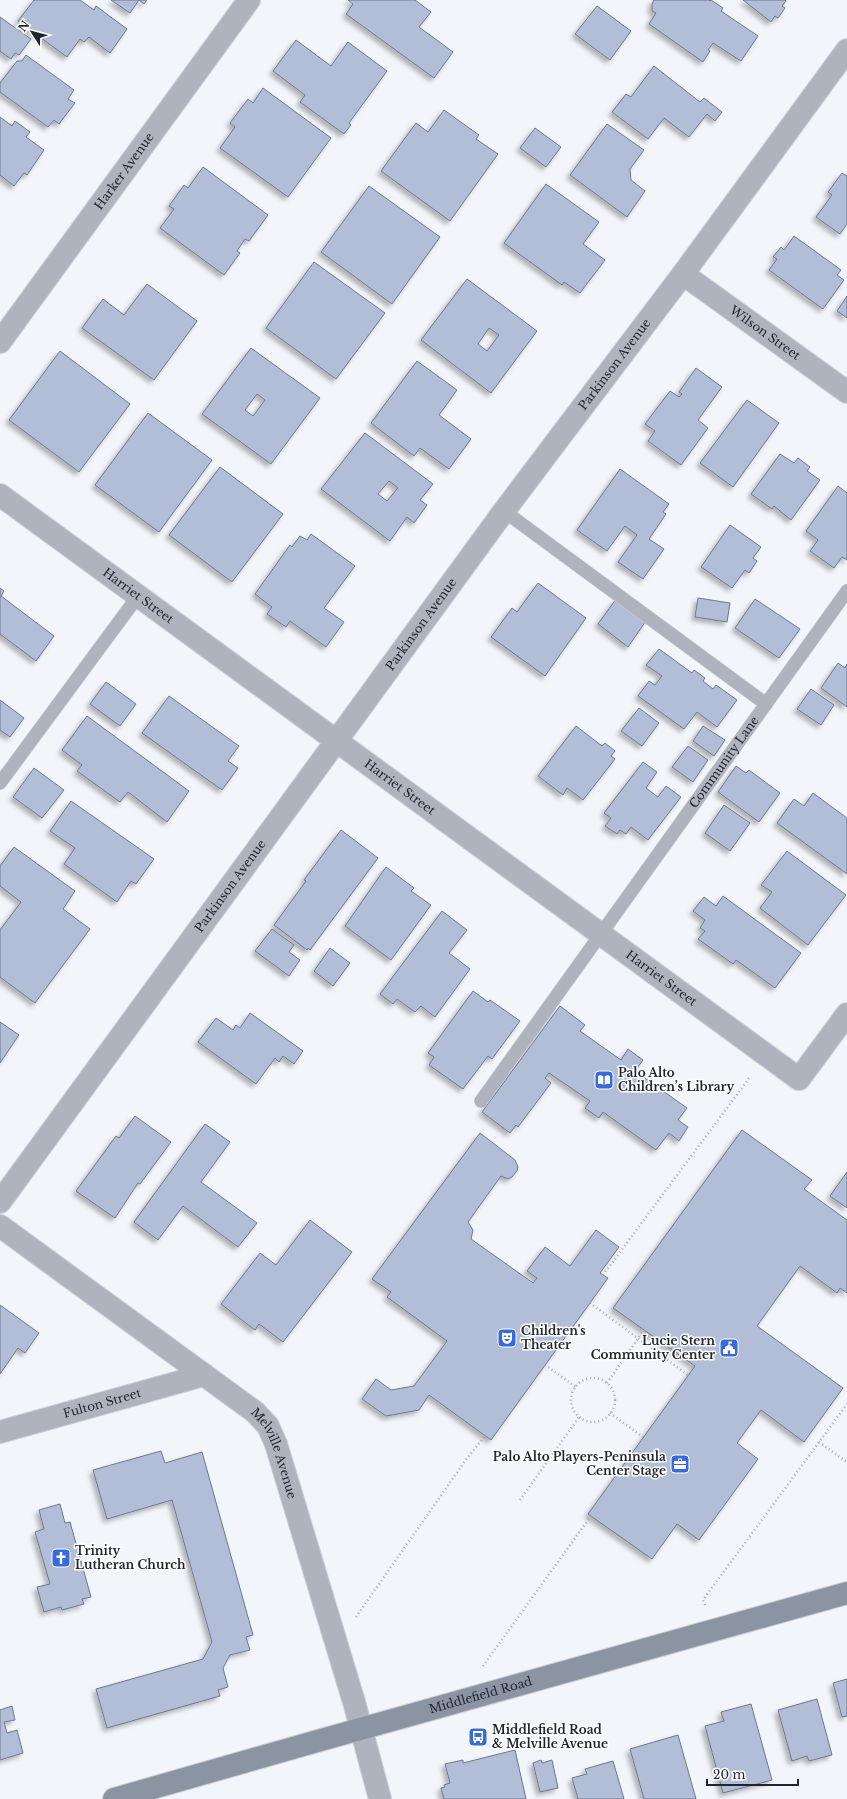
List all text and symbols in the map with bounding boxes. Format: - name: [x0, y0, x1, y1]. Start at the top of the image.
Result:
- north arrow: [12, 12, 52, 52]
- text: N: [15, 17, 33, 34]
- street label: Harker Avenue: [91, 130, 157, 213]
- street label: Wilson Street: [726, 302, 804, 363]
- street label: Parkinson Avenue: [575, 315, 654, 413]
- street label: Harriet Street: [100, 565, 177, 627]
- street label: Parkinson Avenue: [382, 575, 460, 673]
- street label: Community Lane: [686, 713, 762, 811]
- street label: Harriet Street: [361, 756, 439, 818]
- street label: Parkinson Avenue: [191, 837, 269, 935]
- street label: Harriet Street: [623, 947, 700, 1009]
- place label: Palo Alto Children’s Library: [618, 1065, 735, 1094]
- library icon: Palo Alto Children’s Library: [593, 1069, 615, 1091]
- place label: Children's Theater: [521, 1323, 586, 1352]
- theatre icon: Children's Theater: [496, 1327, 518, 1349]
- place label: Lucie Stern Community Center: [591, 1333, 715, 1362]
- public building icon: Lucie Stern Community Center: [718, 1337, 740, 1359]
- street label: Fulton Street: [61, 1385, 143, 1421]
- street label: Melville Avenue: [248, 1404, 300, 1500]
- place label: Palo Alto Players-Peninsula Center Stage: [493, 1449, 666, 1478]
- office icon: Palo Alto Players-Peninsula Center Stage: [669, 1453, 691, 1475]
- place label: Trinity Lutheran Church: [75, 1543, 186, 1572]
- church icon: Trinity Lutheran Church: [50, 1547, 72, 1569]
- street label: Middlefield Road: [427, 1673, 534, 1716]
- place label: Middlefield Road & Melville Avenue: [492, 1722, 608, 1751]
- bus stop icon: Middlefield Road & Melville Avenue: [467, 1726, 489, 1748]
- scale bar: [707, 1761, 798, 1787]
- text: 20 m: [713, 1767, 745, 1782]

